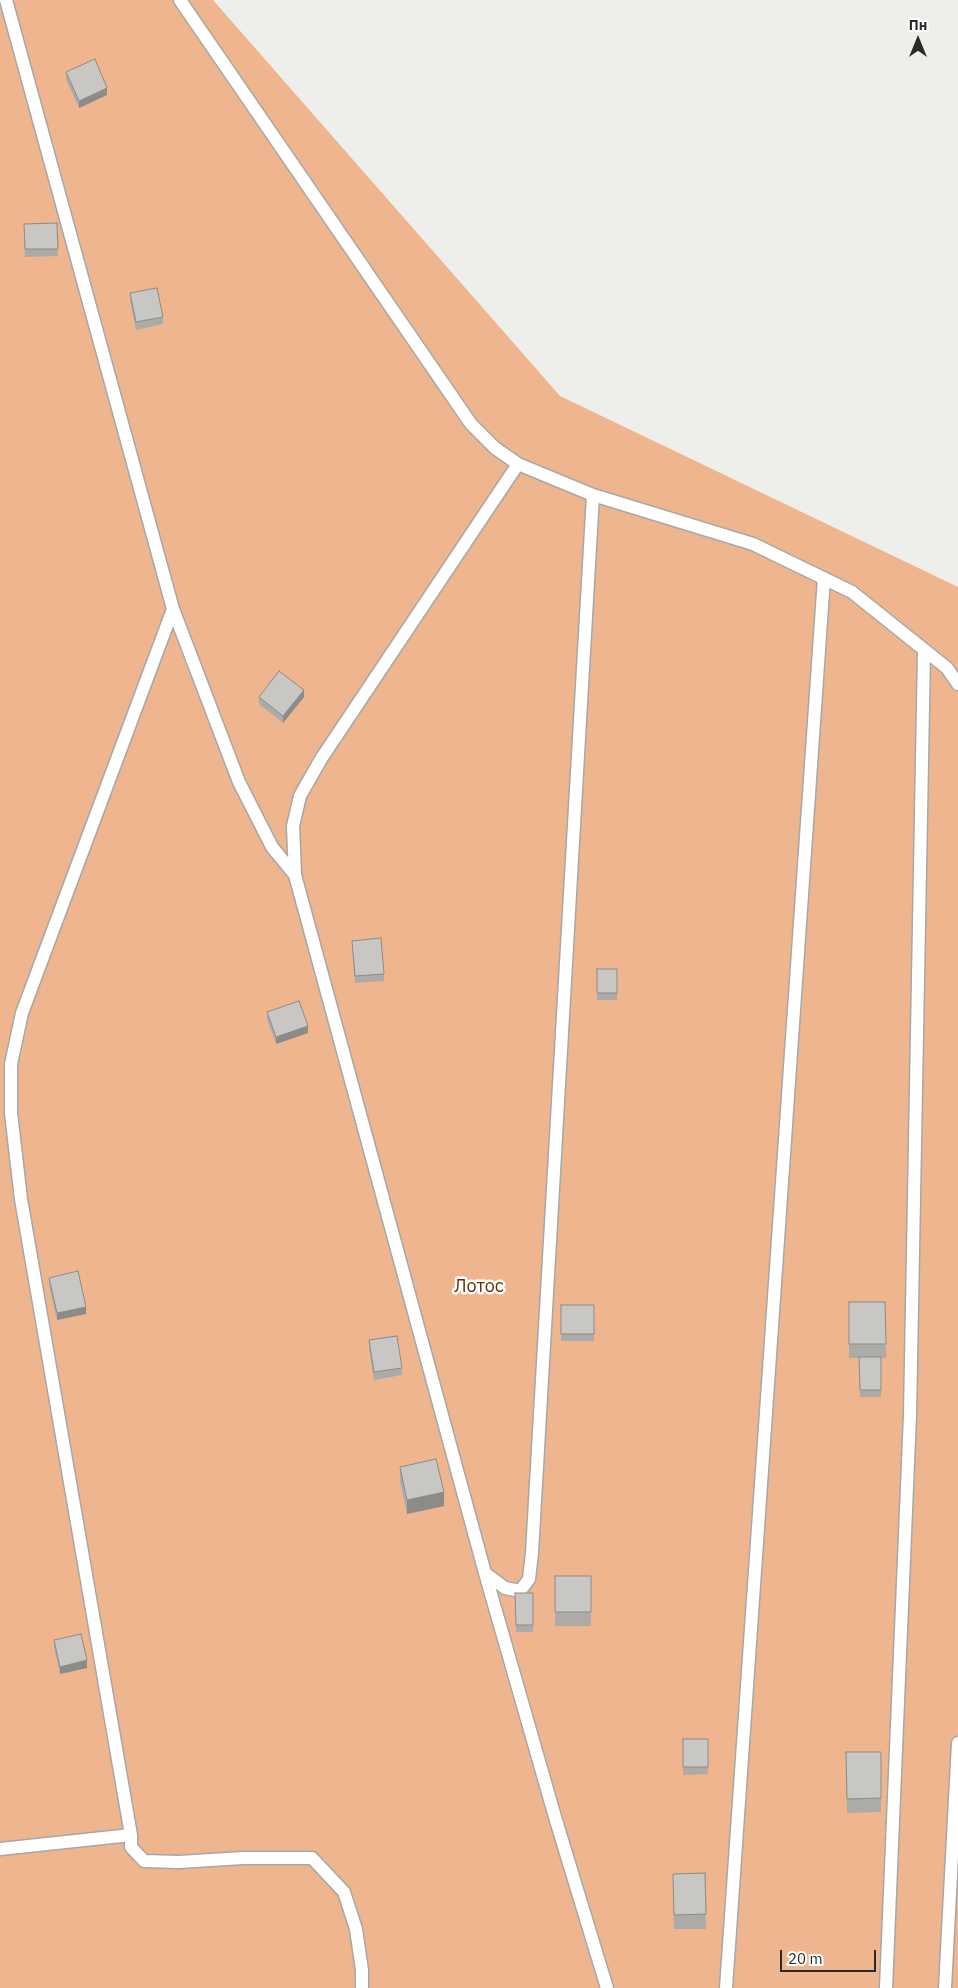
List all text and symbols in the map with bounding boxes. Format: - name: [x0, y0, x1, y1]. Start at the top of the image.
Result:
- north arrow: [893, 15, 943, 65]
- text: Пн: [909, 16, 927, 34]
- park label: Лотос: [454, 1276, 504, 1298]
- scale bar: [783, 1940, 879, 1972]
- text: 20 m: [788, 1949, 823, 1968]

